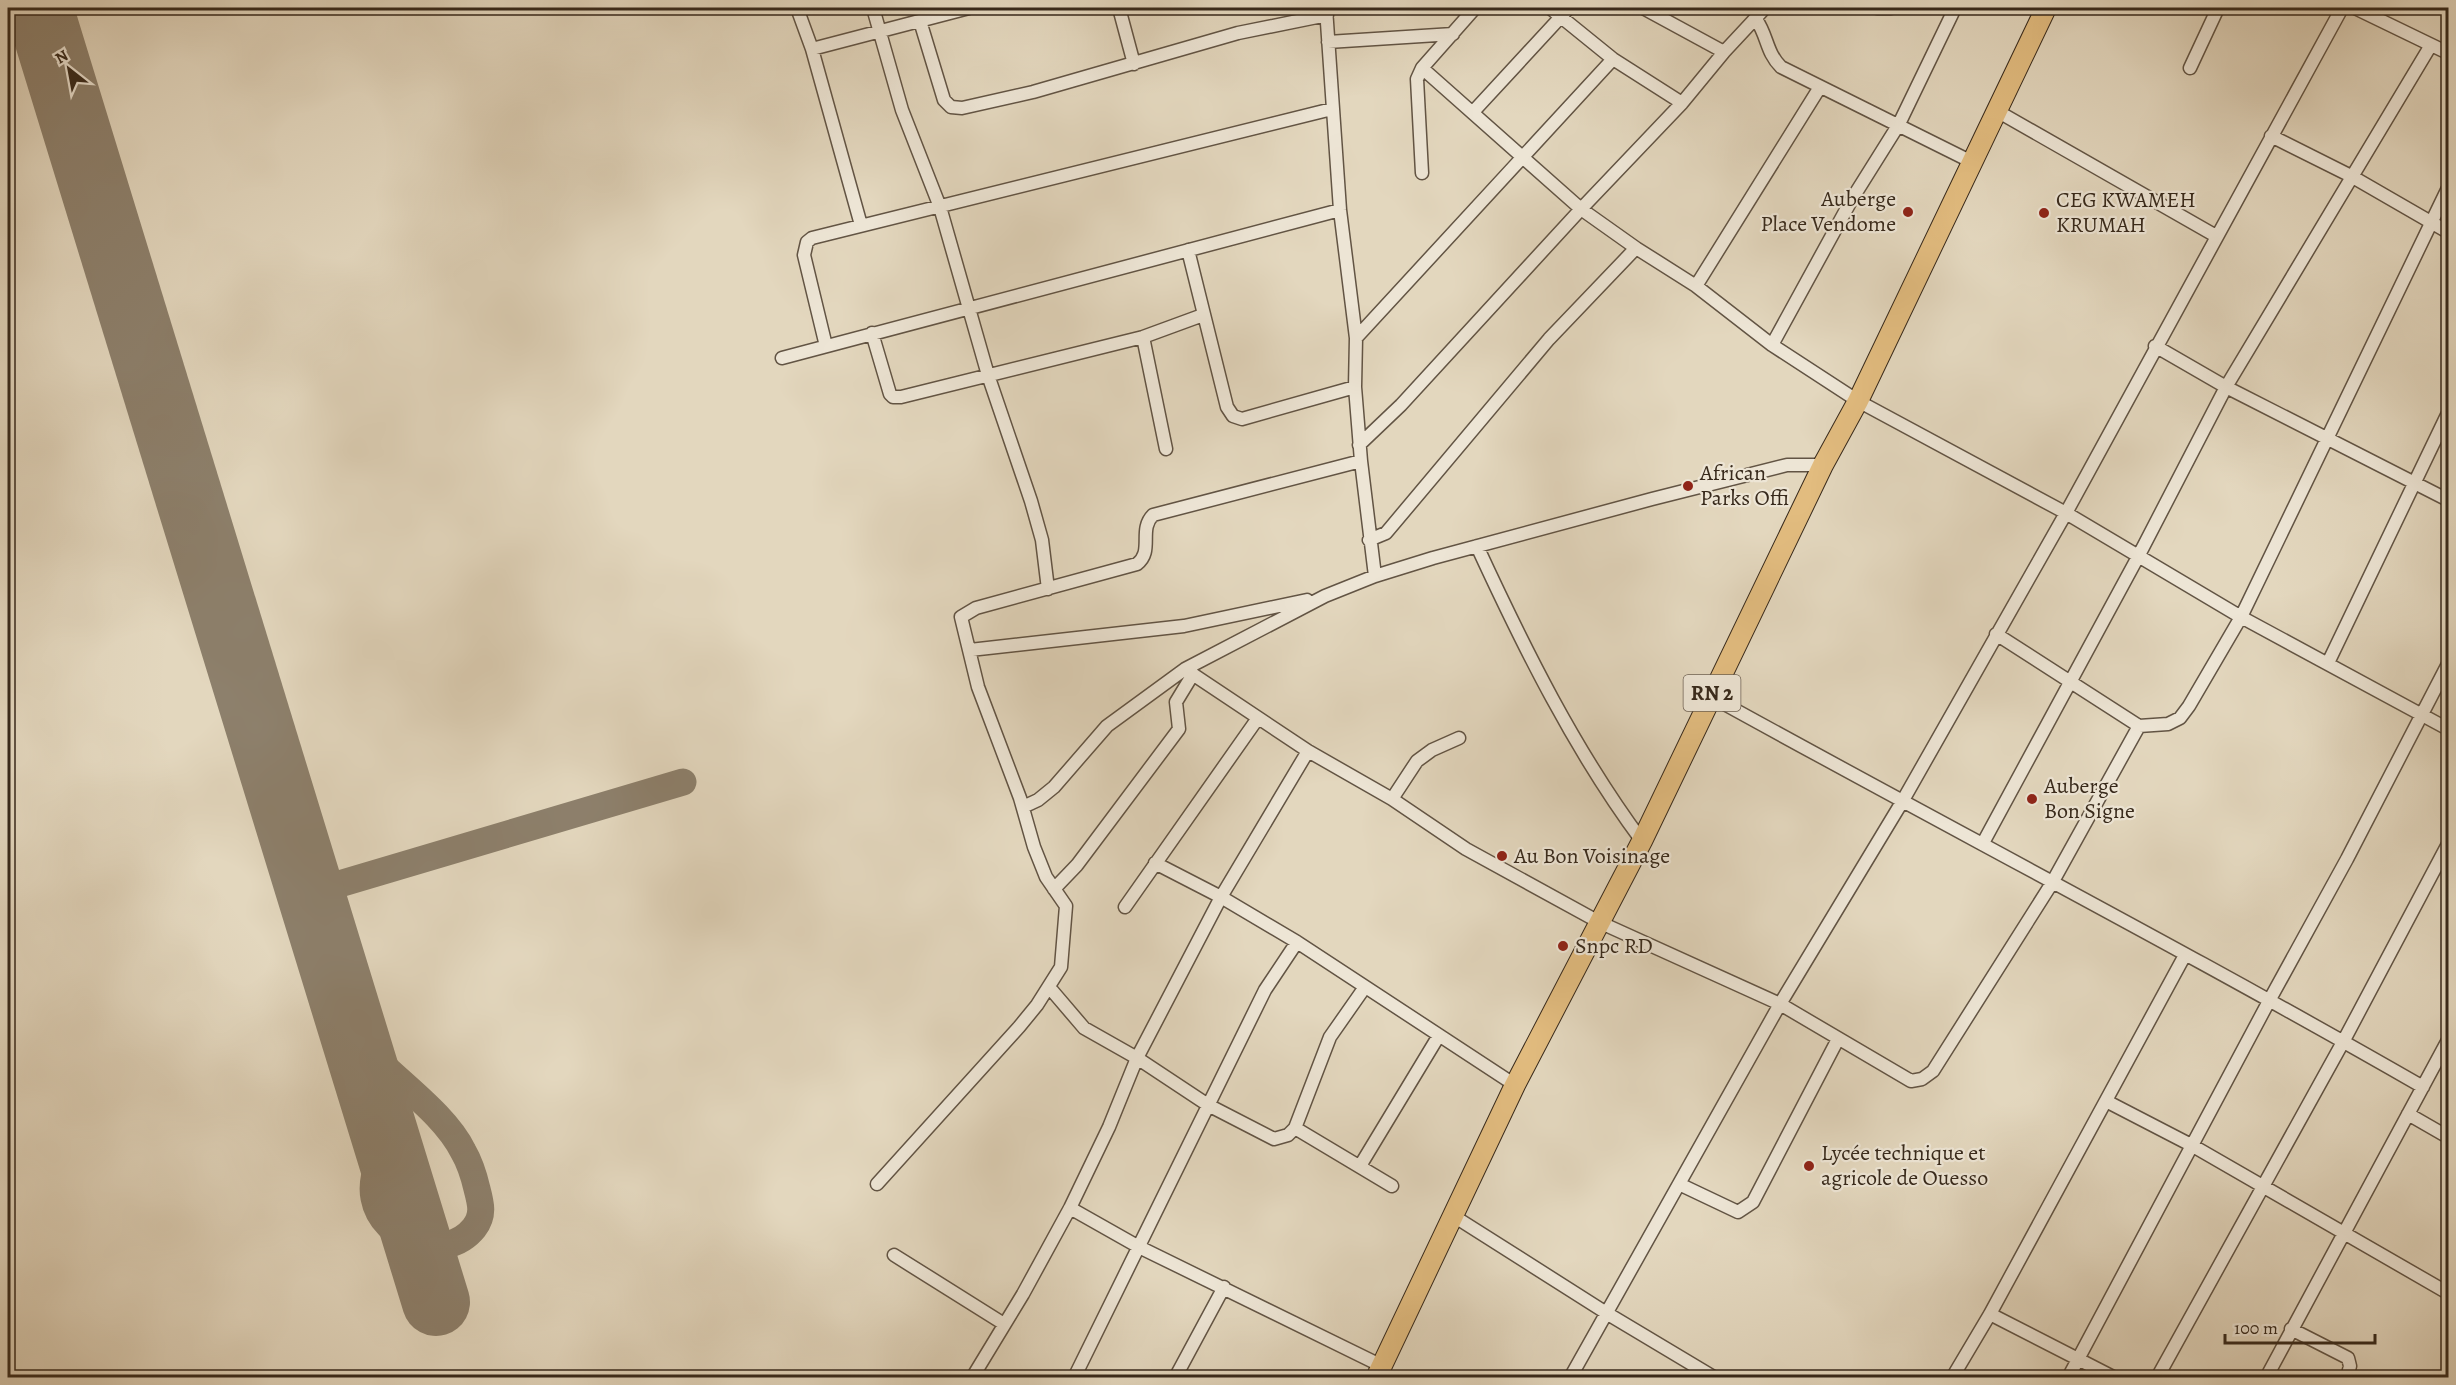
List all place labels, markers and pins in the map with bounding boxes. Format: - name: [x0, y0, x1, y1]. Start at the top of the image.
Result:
- place label: Auberge Place Vendome: [1760, 184, 1896, 239]
- place label: CEG KWAMEH KRUMAH: [2056, 185, 2196, 240]
- marker: Auberge Place Vendome: [1901, 205, 1915, 219]
- marker: CEG KWAMEH KRUMAH: [2037, 206, 2051, 220]
- place label: African Parks Offi: [1699, 458, 1789, 513]
- marker: African Parks Offi: [1681, 479, 1695, 493]
- place label: Auberge Bon Signe: [2043, 771, 2135, 826]
- marker: Auberge Bon Signe: [2025, 792, 2039, 806]
- place label: Au Bon Voisinage: [1513, 841, 1670, 871]
- marker: Au Bon Voisinage: [1495, 849, 1509, 863]
- place label: Snpc RD: [1575, 931, 1653, 961]
- marker: Snpc RD: [1556, 939, 1570, 953]
- place label: Lycée technique et agricole de Ouesso: [1821, 1138, 1988, 1193]
- marker: Lycée technique et agricole de Ouesso: [1802, 1159, 1816, 1173]

